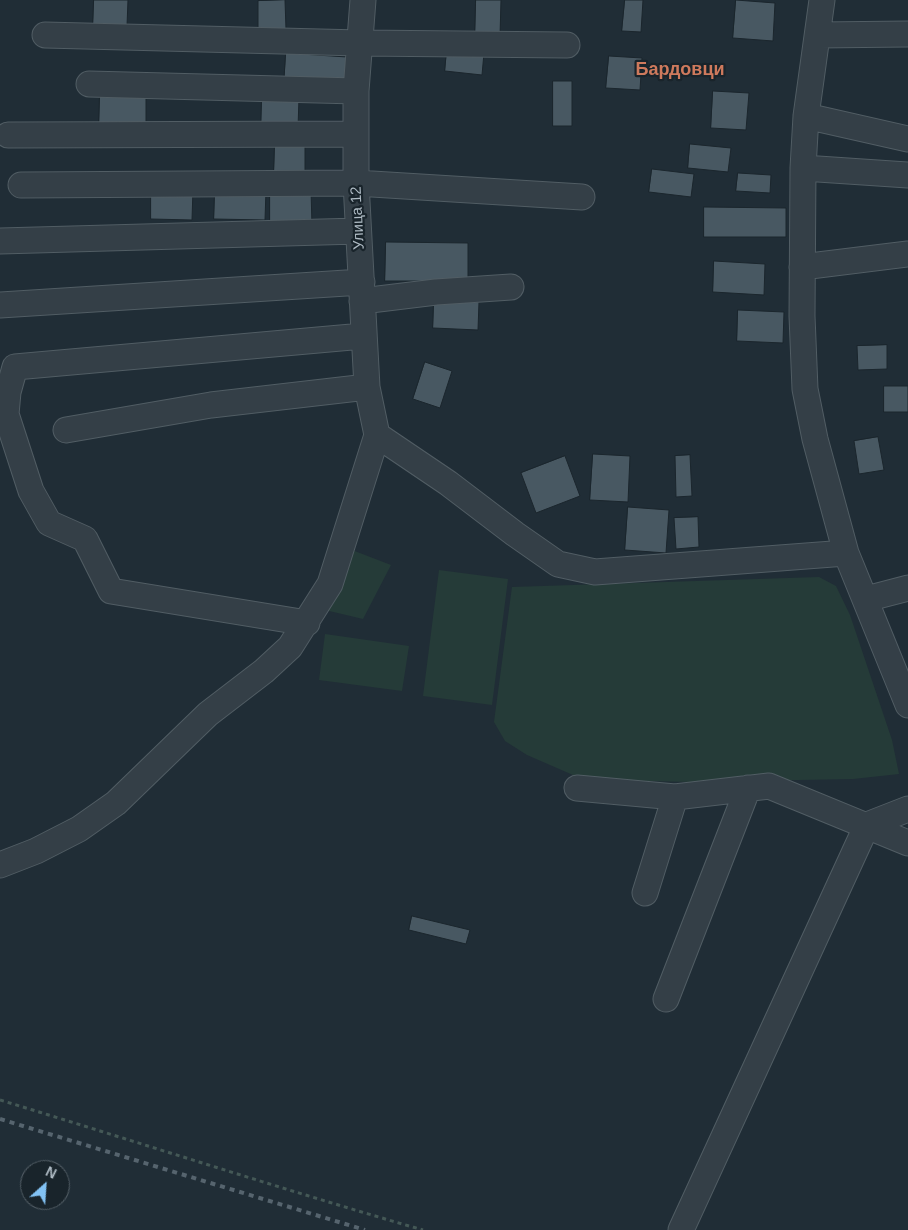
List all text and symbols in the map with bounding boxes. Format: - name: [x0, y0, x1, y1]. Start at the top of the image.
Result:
- district label: Бардовци: [635, 59, 725, 81]
- street label: Улица 12: [347, 186, 369, 250]
- north arrow: [20, 1160, 70, 1210]
- text: N: [43, 1163, 59, 1182]

